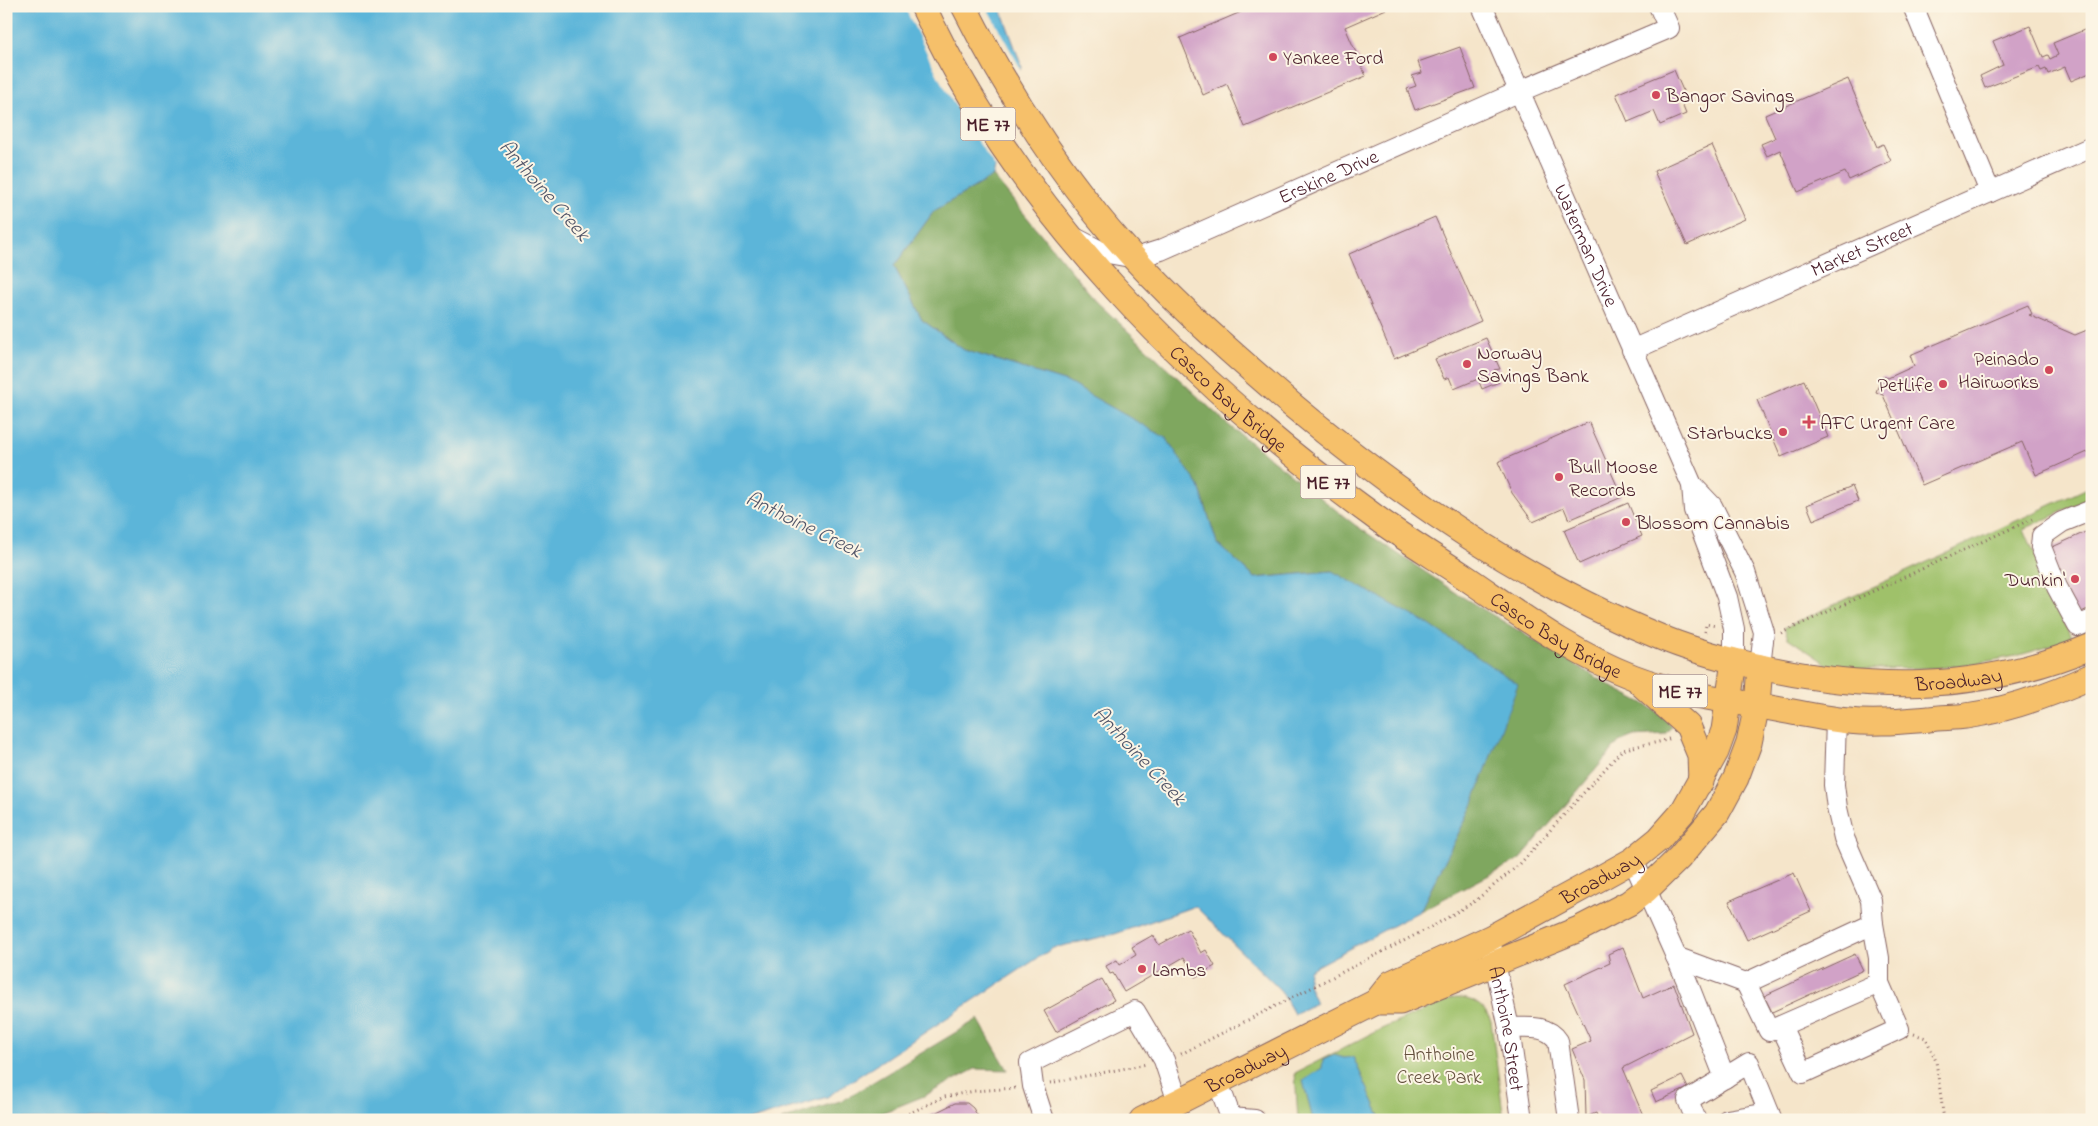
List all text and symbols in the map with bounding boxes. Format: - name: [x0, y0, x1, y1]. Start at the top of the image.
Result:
- place label: Yankee Ford: [1283, 45, 1384, 74]
- marker: Yankee Ford: [1267, 51, 1279, 63]
- place label: Bangor Savings: [1665, 83, 1795, 113]
- marker: Bangor Savings: [1650, 89, 1662, 101]
- road number: ME 77: [960, 108, 1016, 140]
- water label: Anthoine Creek: [491, 134, 597, 249]
- street label: Erskine Drive: [1275, 143, 1384, 213]
- street label: Waterman Drive: [1545, 180, 1624, 312]
- street label: Market Street: [1807, 216, 1919, 286]
- street label: Casco Bay Bridge: [1161, 340, 1292, 461]
- place label: Norway Savings Bank: [1477, 340, 1589, 393]
- place label: Peinado Hairworks: [1958, 346, 2039, 398]
- marker: Norway Savings Bank: [1461, 358, 1473, 370]
- marker: Peinado Hairworks: [2043, 364, 2055, 376]
- place label: PetLife: [1878, 372, 1933, 401]
- marker: PetLife: [1937, 378, 1949, 390]
- place label: AFC Urgent Care: [1820, 410, 1955, 440]
- marker: AFC Urgent Care: [1802, 415, 1816, 429]
- place label: Starbucks: [1687, 420, 1773, 449]
- marker: Starbucks: [1777, 426, 1789, 438]
- place label: Bull Moose Records: [1568, 454, 1658, 506]
- road number: ME 77: [1300, 466, 1356, 498]
- marker: Bull Moose Records: [1553, 471, 1565, 483]
- water label: Anthoine Creek: [740, 485, 867, 567]
- place label: Blossom Cannabis: [1635, 510, 1790, 539]
- marker: Blossom Cannabis: [1620, 516, 1632, 528]
- place label: Dunkin': [2004, 567, 2065, 596]
- marker: Dunkin': [2069, 573, 2081, 585]
- street label: Casco Bay Bridge: [1483, 586, 1626, 688]
- street label: Broadway: [1914, 662, 2005, 701]
- road number: ME 77: [1652, 674, 1708, 708]
- water label: Anthoine Creek: [1085, 700, 1193, 813]
- street label: Broadway: [1555, 847, 1648, 915]
- place label: Lambs: [1152, 957, 1206, 986]
- marker: Lambs: [1136, 963, 1148, 975]
- street label: Anthoine Street: [1479, 964, 1530, 1094]
- street label: Broadway: [1200, 1037, 1292, 1103]
- park label: Anthoine Creek Park: [1397, 1041, 1482, 1093]

